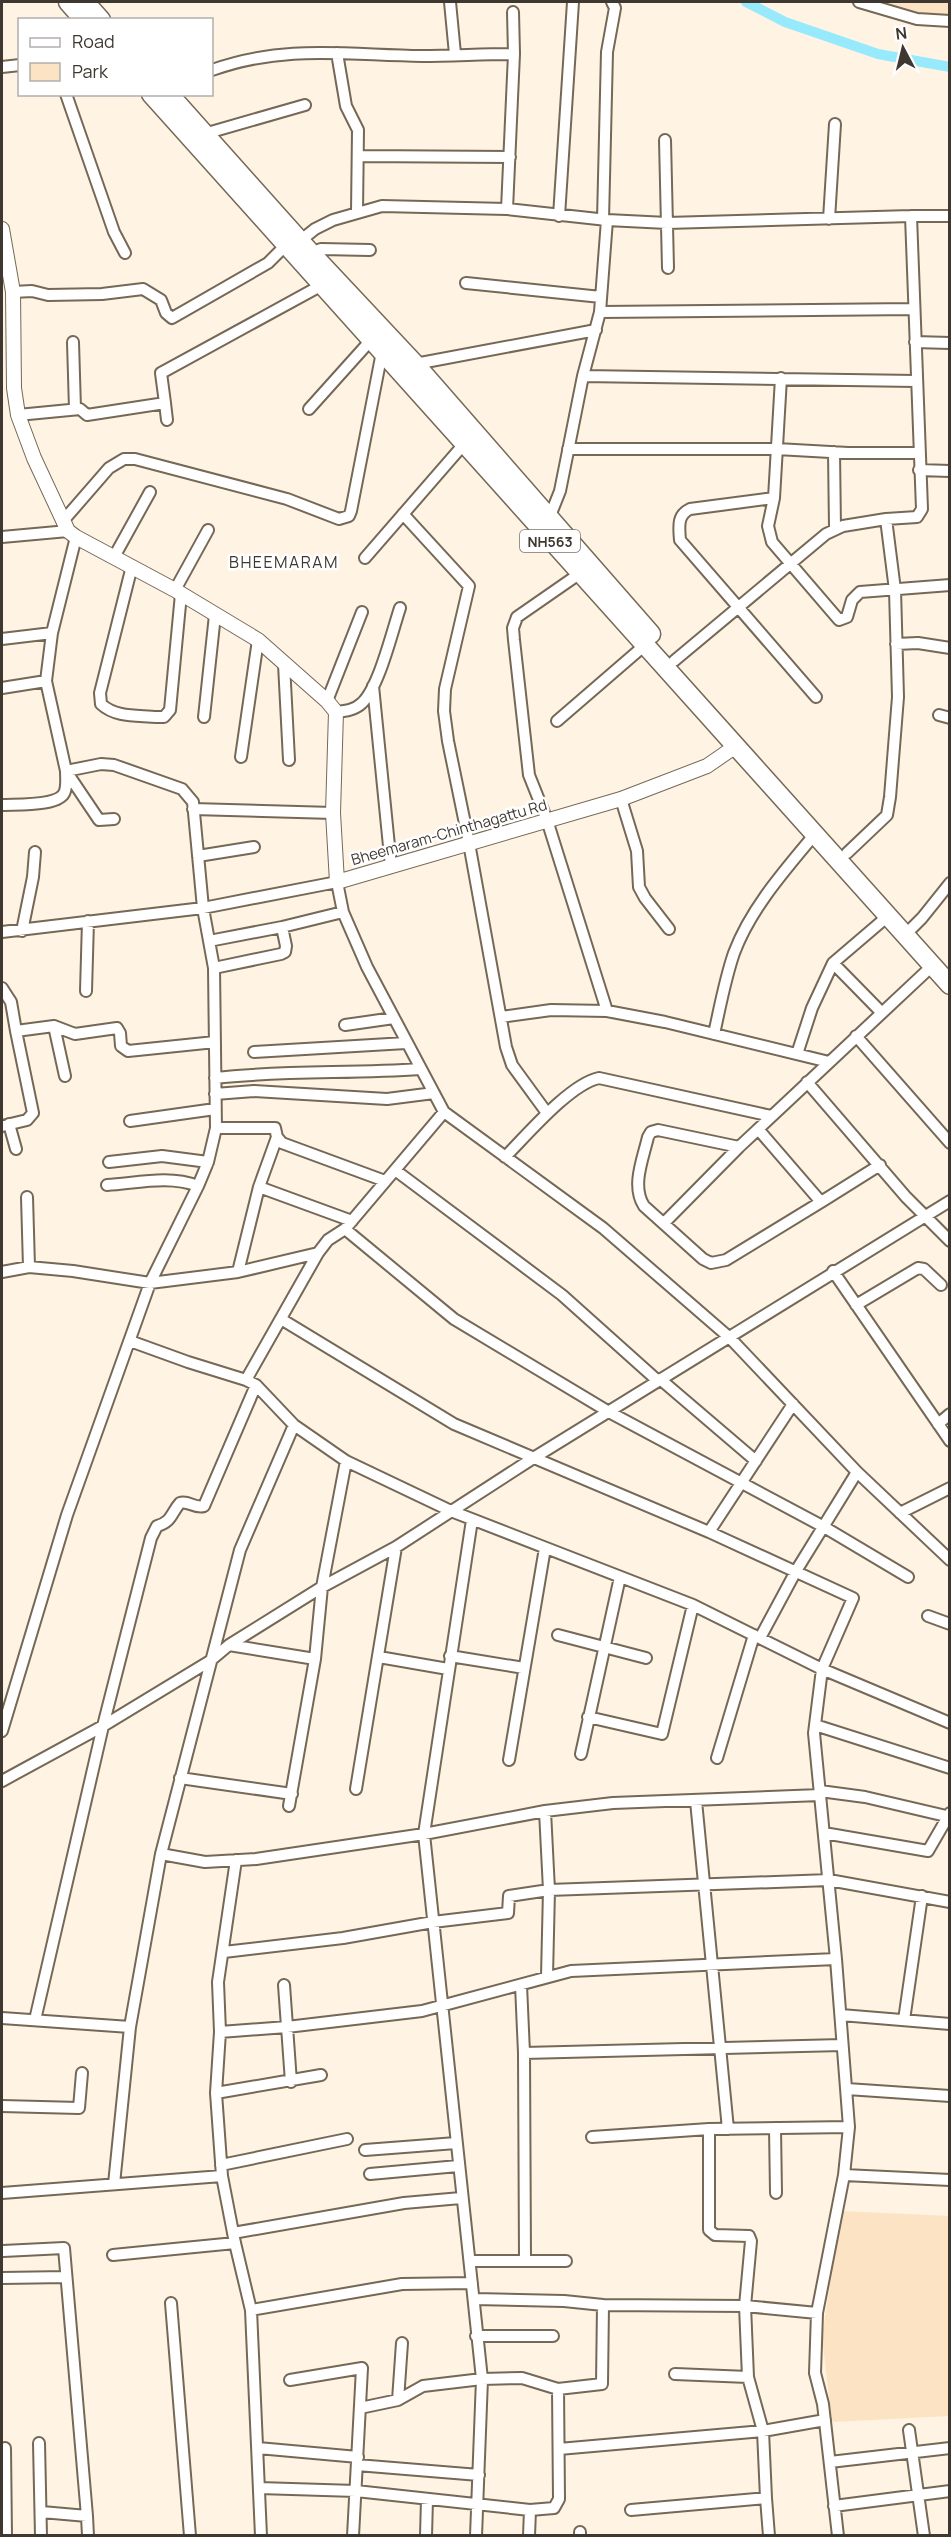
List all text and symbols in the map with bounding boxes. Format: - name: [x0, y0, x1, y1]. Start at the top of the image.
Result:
- legend: [18, 18, 213, 96]
- north arrow: [873, 18, 933, 78]
- text: N: [894, 21, 908, 45]
- text: Road: [72, 29, 115, 53]
- text: Park: [72, 59, 109, 83]
- road number: NH563: [520, 530, 580, 552]
- district label: BHEEMARAM: [229, 551, 339, 573]
- street label: Bheemaram-Chinthagattu Rd: [349, 794, 549, 870]

